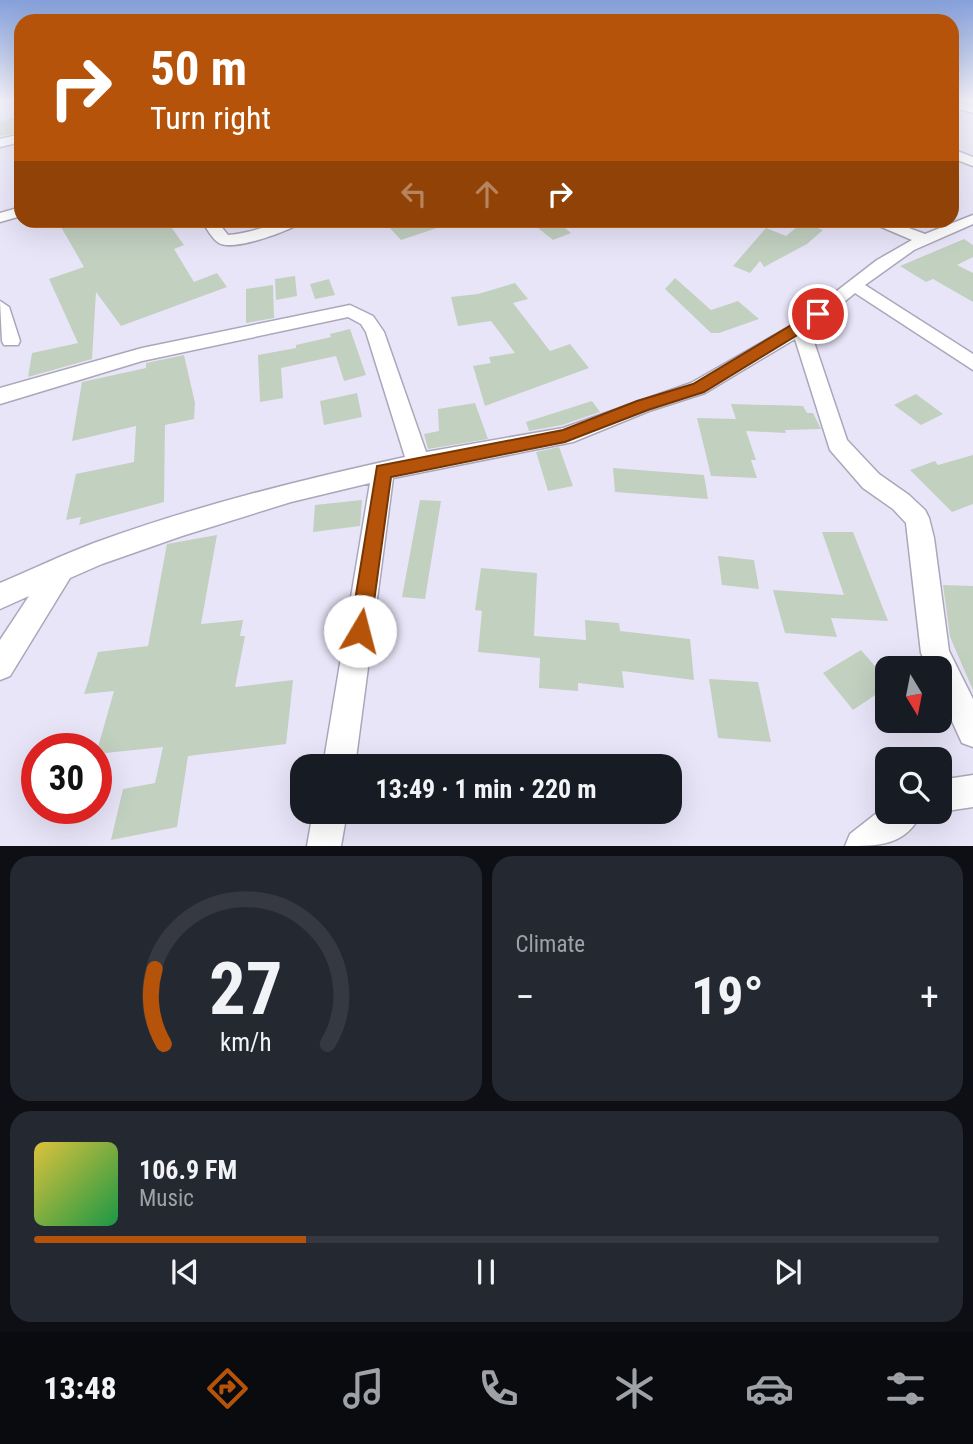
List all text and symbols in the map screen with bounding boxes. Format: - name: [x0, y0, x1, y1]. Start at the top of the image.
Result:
- text: 50 m: [150, 40, 247, 97]
- icon: right: [35, 42, 126, 133]
- text: Turn right: [150, 99, 271, 137]
- icon: left: [395, 175, 433, 213]
- icon: ahead: [468, 175, 506, 213]
- icon: right: [541, 175, 579, 213]
- pin: [788, 284, 848, 344]
- icon: arrive: [799, 295, 837, 333]
- position arrow: [323, 594, 397, 668]
- north arrow: [875, 656, 952, 733]
- map controls: [875, 656, 952, 824]
- speed limit sign: 30: [21, 733, 112, 824]
- button: search: [875, 747, 952, 824]
- text: 13:49 · 1 min · 220 m: [376, 774, 596, 804]
- text: Climate: [516, 931, 585, 958]
- text: 27: [209, 947, 283, 1033]
- text: 19°: [691, 966, 764, 1027]
- text: −: [516, 975, 535, 1019]
- text: +: [920, 975, 939, 1019]
- text: km/h: [220, 1028, 271, 1057]
- text: 106.9 FM: [139, 1155, 237, 1185]
- text: Music: [139, 1185, 194, 1212]
- icon: previous: [166, 1253, 204, 1291]
- icon: pause: [467, 1253, 505, 1291]
- icon: next: [769, 1253, 807, 1291]
- icon: directions: [203, 1364, 252, 1413]
- icon: music: [339, 1364, 388, 1413]
- icon: phone: [474, 1364, 523, 1413]
- icon: climate: [610, 1364, 659, 1413]
- icon: car: [745, 1364, 794, 1413]
- icon: filters: [881, 1364, 930, 1413]
- text: 13:48: [43, 1369, 117, 1407]

